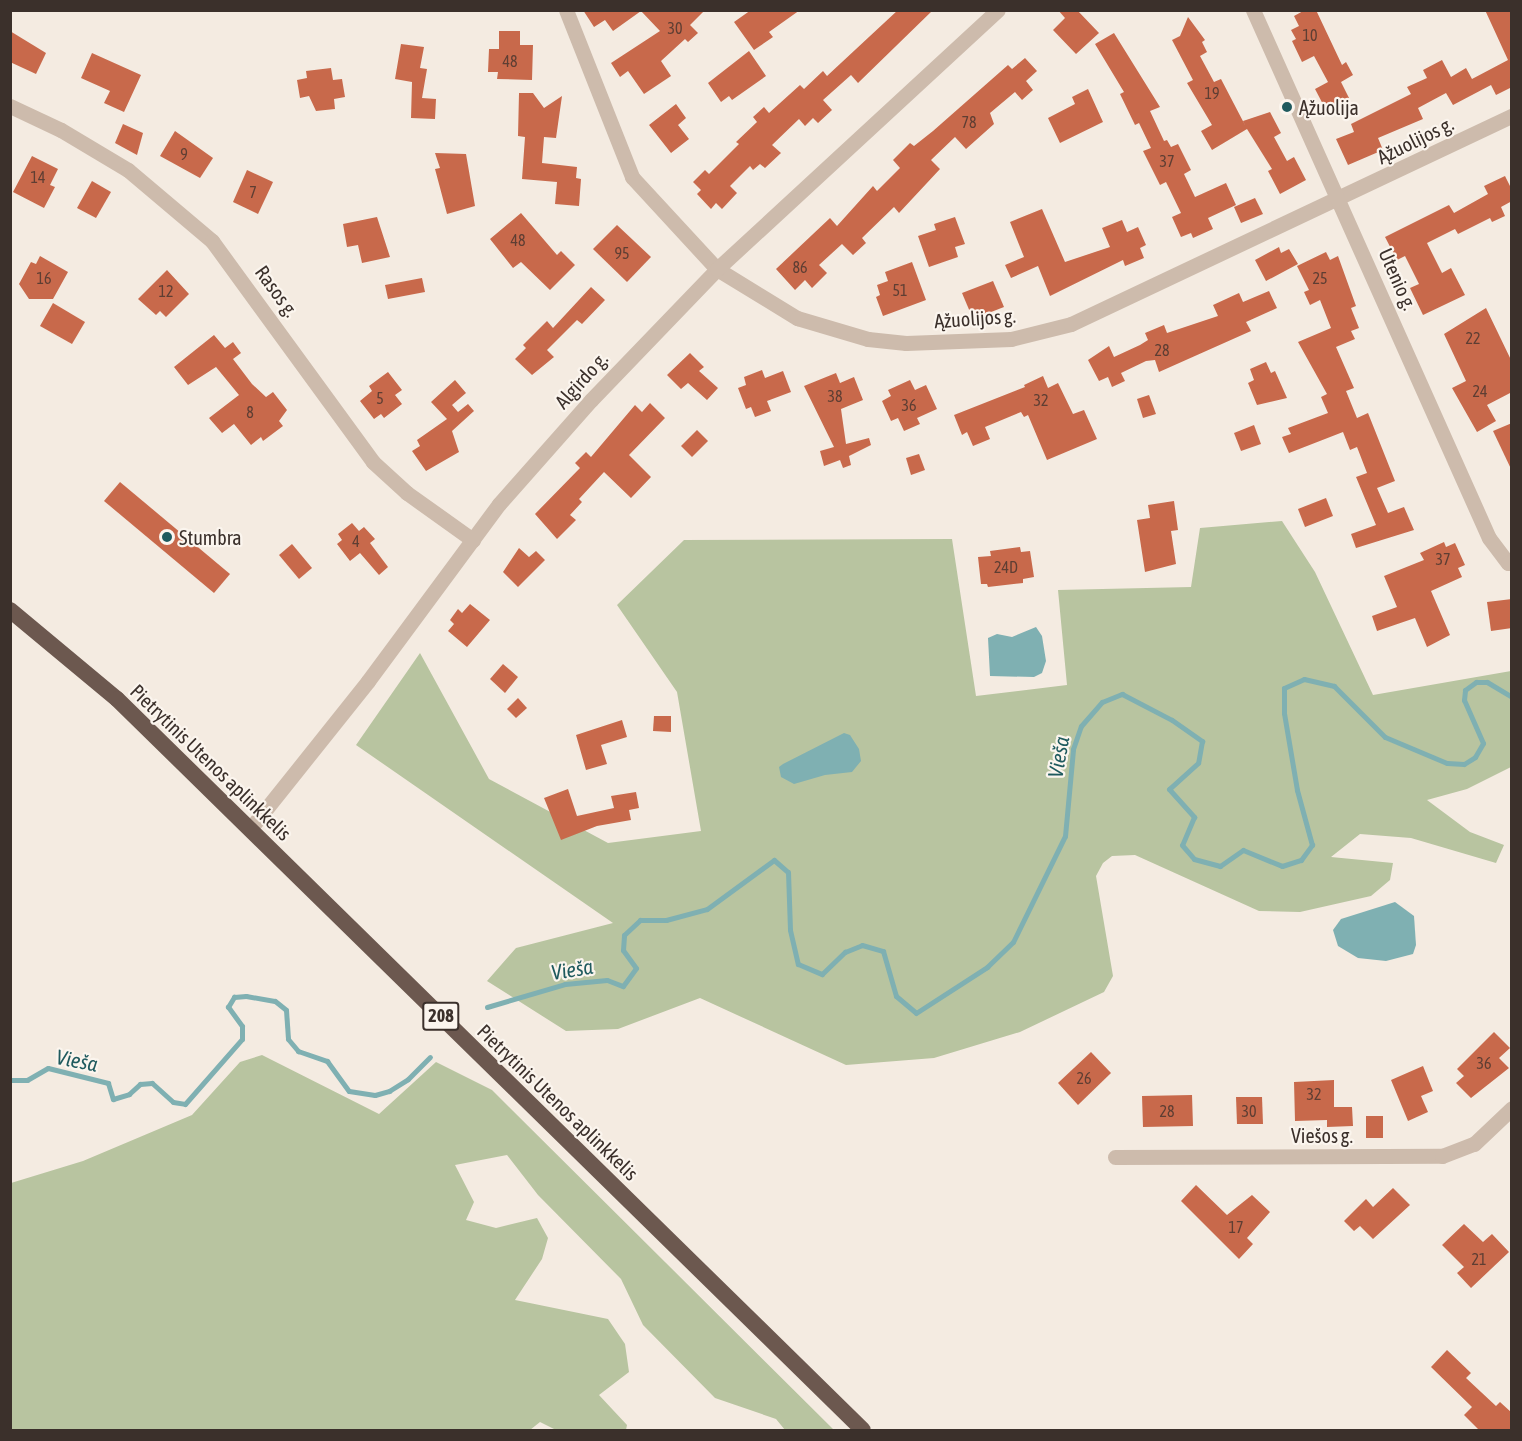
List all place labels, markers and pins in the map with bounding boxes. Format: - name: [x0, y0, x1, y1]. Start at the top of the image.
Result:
- place label: Ąžuolija: [1299, 95, 1359, 119]
- marker: Ąžuolija: [1280, 100, 1294, 114]
- place label: Stumbra: [179, 525, 241, 549]
- marker: Stumbra: [160, 530, 174, 544]

